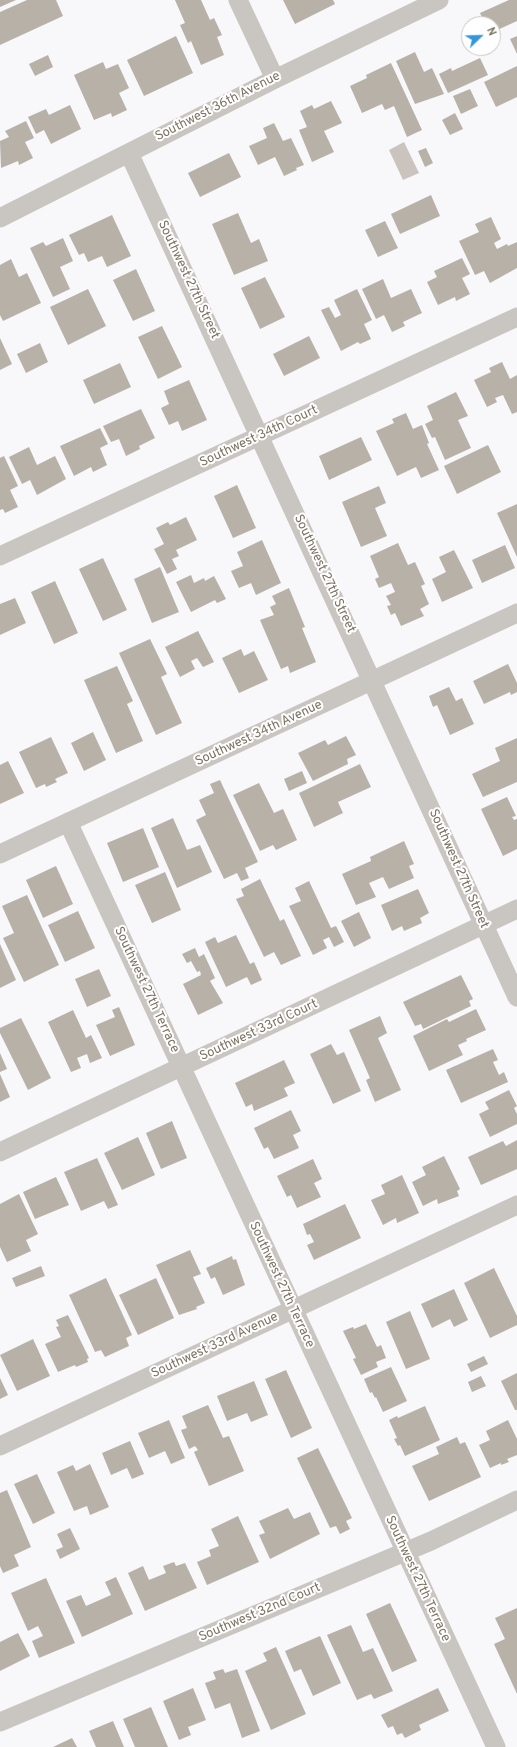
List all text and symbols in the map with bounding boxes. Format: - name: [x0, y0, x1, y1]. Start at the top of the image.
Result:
- north arrow: [461, 16, 501, 56]
- text: N: [483, 25, 499, 38]
- street label: Southwest 36th Avenue: [153, 69, 283, 145]
- street label: Southwest 27th Street: [154, 218, 222, 342]
- street label: Southwest 34th Court: [198, 403, 320, 471]
- street label: Southwest 27th Street: [290, 512, 358, 636]
- street label: Southwest 34th Avenue: [193, 698, 325, 770]
- street label: Southwest 27th Street: [425, 807, 491, 931]
- street label: Southwest 27th Terrace: [110, 925, 182, 1055]
- street label: Southwest 33rd Court: [198, 997, 320, 1065]
- street label: Southwest 27th Terrace: [245, 1220, 317, 1350]
- street label: Southwest 33rd Avenue: [149, 1310, 281, 1382]
- street label: Southwest 27th Terrace: [381, 1514, 453, 1644]
- street label: Southwest 32nd Court: [197, 1580, 323, 1646]

